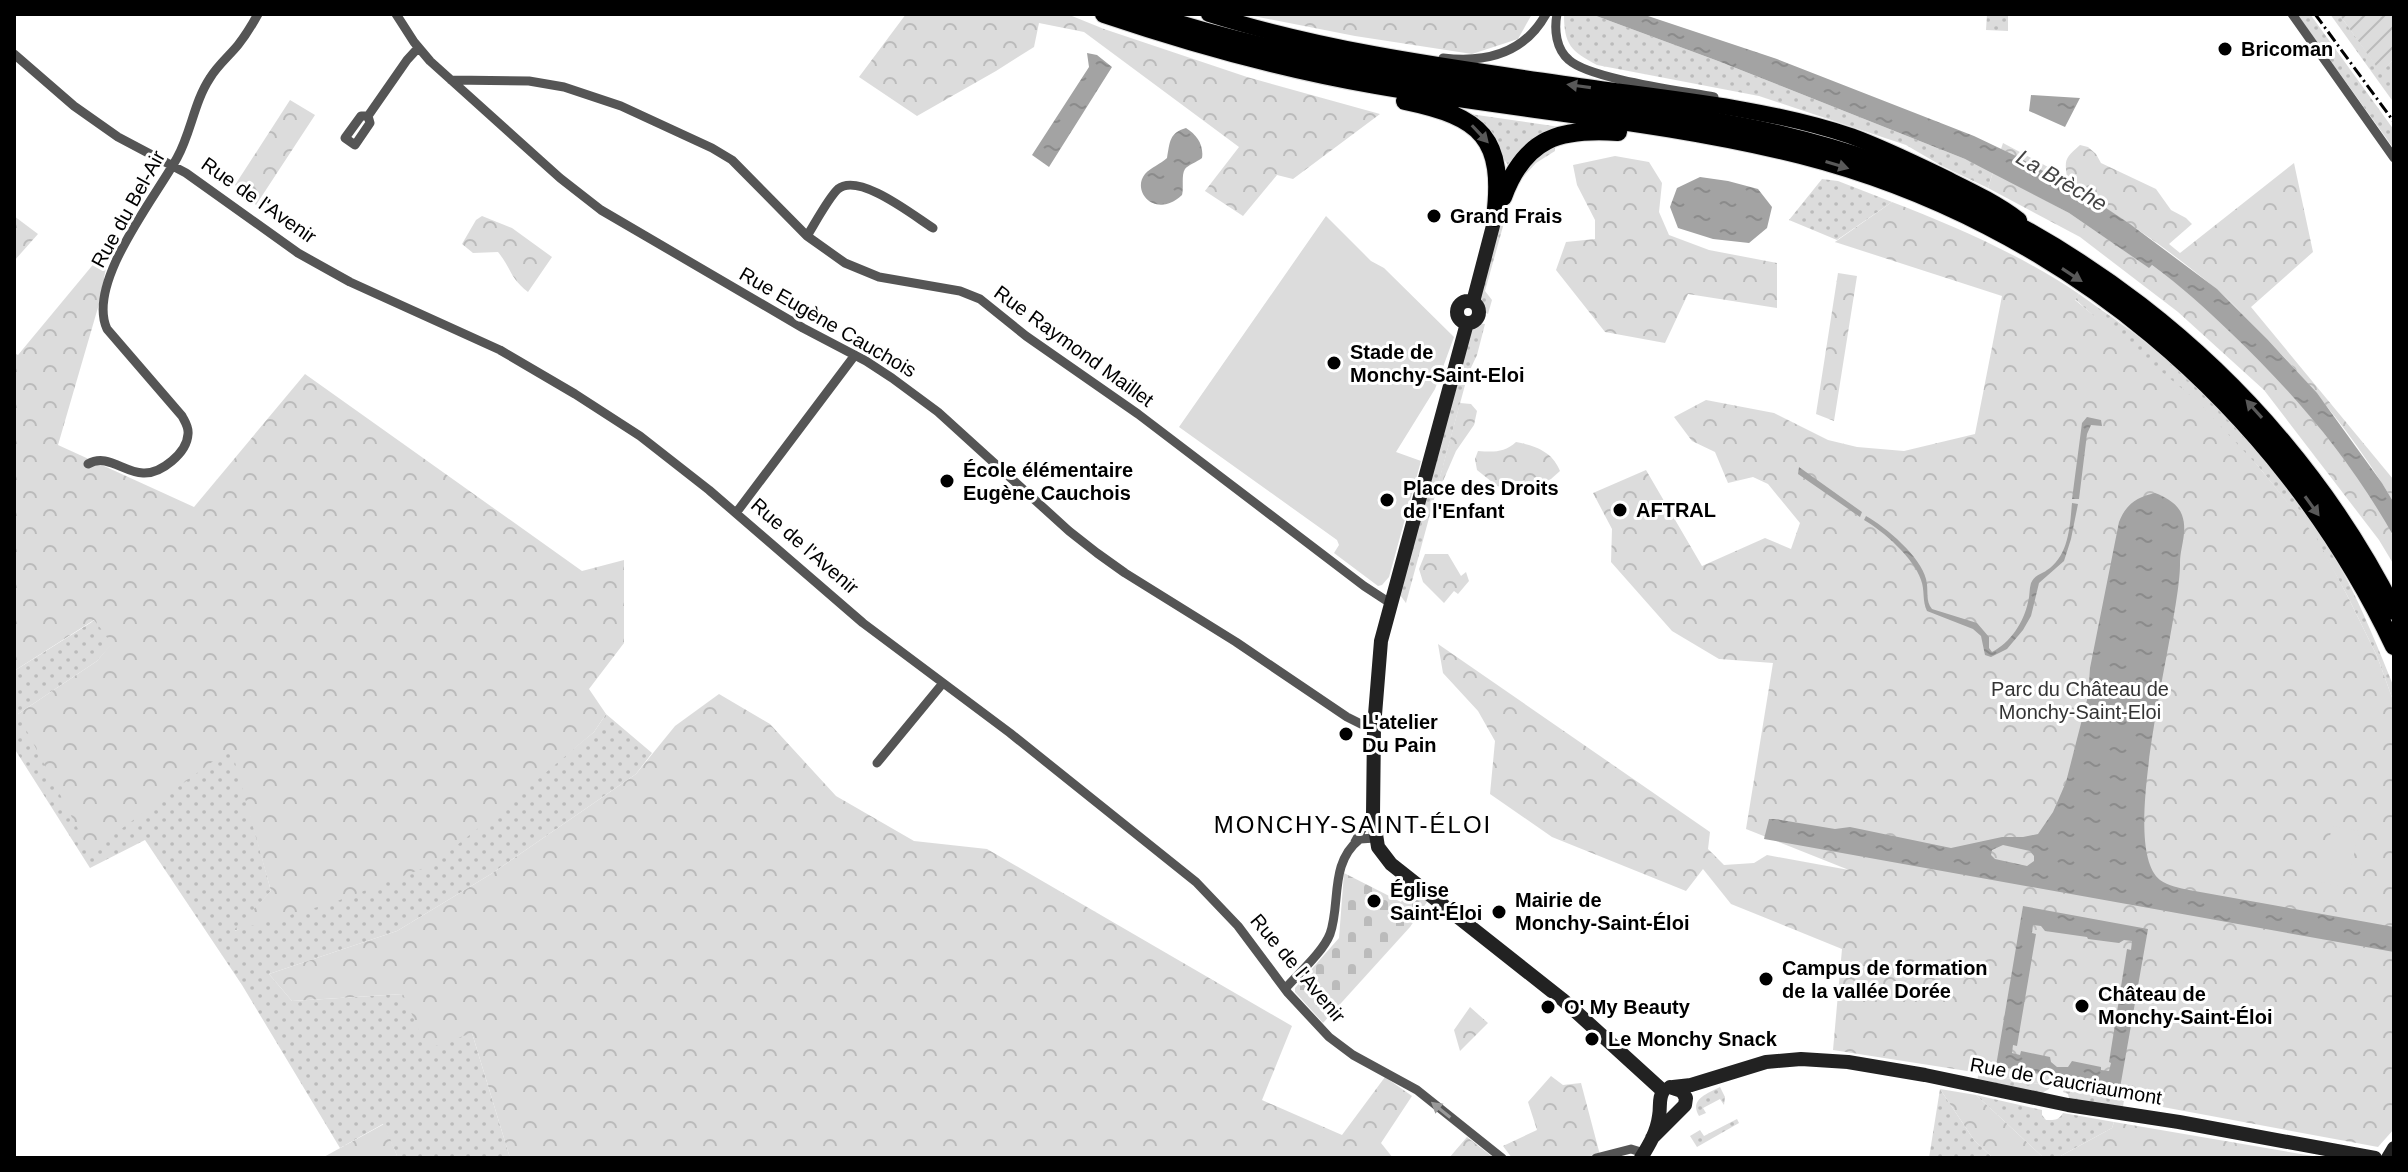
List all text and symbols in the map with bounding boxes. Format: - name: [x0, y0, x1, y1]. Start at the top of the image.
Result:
- place label: Bricoman: [2241, 38, 2333, 60]
- marker: Bricoman: [2216, 40, 2234, 58]
- one-way arrow: [1567, 79, 1592, 92]
- one-way arrow: [1470, 124, 1488, 143]
- water label: La Brèche: [2012, 145, 2111, 216]
- street label: Rue du Bel-Air: [87, 146, 169, 271]
- street label: Rue de l'Avenir: [198, 152, 321, 248]
- one-way arrow: [1825, 159, 1849, 172]
- place label: Grand Frais: [1450, 205, 1562, 227]
- marker: Grand Frais: [1425, 207, 1443, 225]
- street label: Rue Eugène Cauchois: [736, 262, 920, 382]
- one-way arrow: [2061, 267, 2082, 282]
- street label: Rue Raymond Maillet: [990, 281, 1158, 411]
- place label: Stade de Monchy-Saint-Eloi: [1350, 341, 1524, 386]
- marker: Stade de Monchy-Saint-Eloi: [1325, 354, 1343, 372]
- one-way arrow: [2245, 400, 2263, 419]
- place label: École élémentaire Eugène Cauchois: [963, 459, 1133, 504]
- marker: École élémentaire Eugène Cauchois: [938, 472, 956, 490]
- place label: Place des Droits de l'Enfant: [1403, 477, 1559, 522]
- marker: Place des Droits de l'Enfant: [1378, 491, 1396, 509]
- street label: Rue de l'Avenir: [747, 494, 863, 599]
- one-way arrow: [2303, 495, 2319, 516]
- place label: AFTRAL: [1636, 499, 1716, 521]
- marker: AFTRAL: [1611, 501, 1629, 519]
- park label: Parc du Château de Monchy-Saint-Eloi: [1991, 678, 2169, 723]
- place label: L'atelier Du Pain: [1362, 711, 1438, 756]
- marker: L'atelier Du Pain: [1337, 725, 1355, 743]
- district label: MONCHY-SAINT-ÉLOI: [1214, 811, 1492, 838]
- place label: Église Saint-Éloi: [1390, 879, 1482, 924]
- place label: Mairie de Monchy-Saint-Éloi: [1515, 889, 1689, 934]
- marker: Église Saint-Éloi: [1365, 892, 1383, 910]
- marker: Mairie de Monchy-Saint-Éloi: [1490, 903, 1508, 921]
- street label: Rue de l'Avenir: [1246, 909, 1350, 1027]
- place label: Campus de formation de la vallée Dorée: [1782, 957, 1988, 1002]
- marker: Campus de formation de la vallée Dorée: [1757, 970, 1775, 988]
- place label: Château de Monchy-Saint-Éloi: [2098, 983, 2272, 1028]
- place label: O' My Beauty: [1564, 996, 1691, 1018]
- marker: Château de Monchy-Saint-Éloi: [2073, 997, 2091, 1015]
- marker: O' My Beauty: [1539, 998, 1557, 1016]
- place label: Le Monchy Snack: [1608, 1028, 1778, 1050]
- marker: Le Monchy Snack: [1583, 1030, 1601, 1048]
- street label: Rue de Caucriaumont: [1968, 1053, 2164, 1109]
- one-way arrow: [1431, 1102, 1451, 1118]

